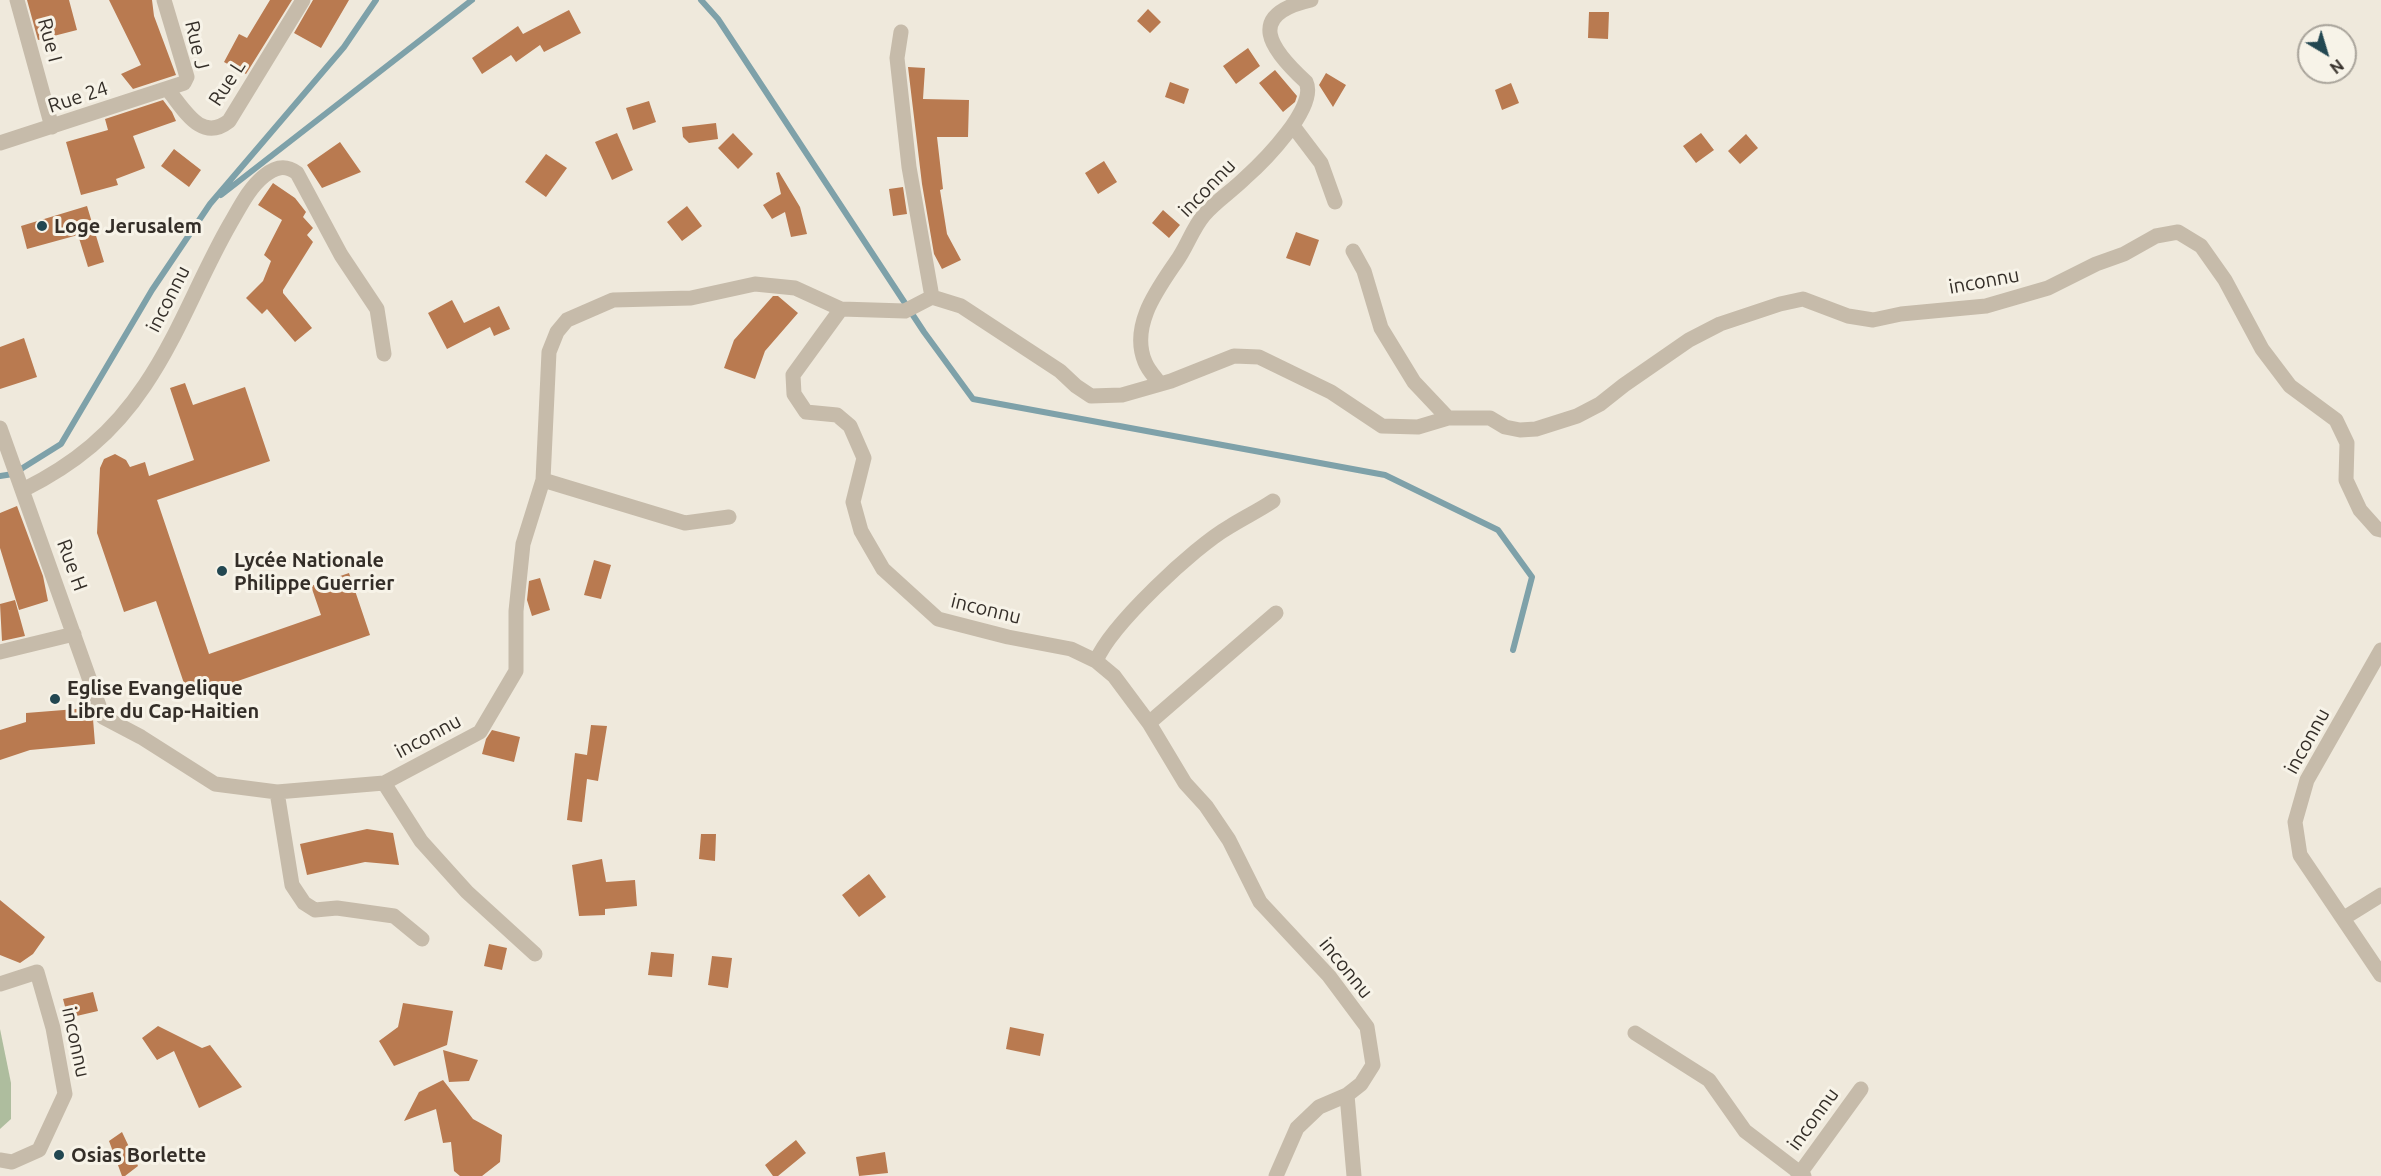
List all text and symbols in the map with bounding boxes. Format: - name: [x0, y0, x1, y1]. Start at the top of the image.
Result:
- street label: Rue I: [33, 15, 67, 65]
- street label: Rue J: [180, 18, 214, 72]
- north arrow: [2297, 24, 2357, 84]
- street label: Rue L: [203, 56, 251, 110]
- text: N: [2327, 56, 2347, 77]
- street label: Rue 24: [45, 76, 111, 118]
- street label: inconnu: [1174, 154, 1240, 222]
- place label: Loge Jerusalem: [54, 214, 202, 238]
- marker: Loge Jerusalem: [35, 219, 49, 233]
- street label: inconnu: [141, 262, 195, 336]
- street label: inconnu: [1947, 263, 2021, 299]
- street label: Rue H: [52, 536, 92, 594]
- place label: Lycée Nationale Philippe Guerrier: [234, 548, 395, 595]
- marker: Lycée Nationale Philippe Guerrier: [215, 564, 229, 578]
- street label: inconnu: [948, 589, 1024, 629]
- place label: Eglise Evangelique Libre du Cap-Haitien: [67, 676, 259, 723]
- marker: Eglise Evangelique Libre du Cap-Haitien: [48, 692, 62, 706]
- street label: inconnu: [2279, 704, 2335, 778]
- street label: inconnu: [391, 709, 465, 763]
- street label: inconnu: [1314, 933, 1378, 1003]
- street label: inconnu: [57, 1005, 95, 1079]
- street label: inconnu: [1782, 1083, 1844, 1155]
- place label: Osias Borlette: [71, 1143, 206, 1167]
- marker: Osias Borlette: [52, 1148, 66, 1162]

